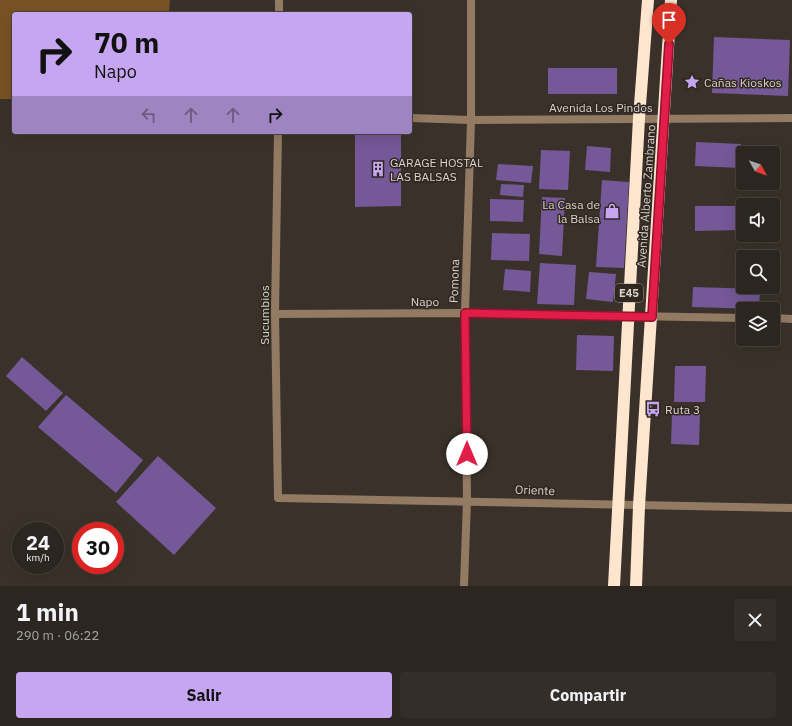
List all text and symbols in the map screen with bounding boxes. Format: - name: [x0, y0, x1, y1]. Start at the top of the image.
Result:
- pin: [652, 3, 686, 44]
- icon: arrive: [658, 9, 680, 31]
- text: 70 m: [94, 24, 159, 61]
- icon: right: [28, 28, 80, 80]
- text: Napo: [94, 60, 137, 83]
- place icon: Cañas Kioskos: [683, 73, 701, 91]
- place label: Cañas Kioskos: [704, 75, 782, 90]
- street label: Avenida Los Pindos: [549, 100, 653, 115]
- icon: left: [138, 104, 160, 126]
- icon: ahead: [180, 104, 202, 126]
- icon: ahead: [222, 104, 244, 126]
- icon: right: [264, 104, 286, 126]
- street label: Avenida Alberto Zambrano: [634, 124, 659, 268]
- north arrow: [736, 146, 780, 190]
- map controls: [736, 146, 780, 346]
- place label: GARAGE HOSTAL LAS BALSAS: [390, 155, 483, 184]
- building icon: GARAGE HOSTAL LAS BALSAS: [369, 160, 387, 178]
- place label: La Casa de la Balsa: [542, 197, 601, 226]
- button: sound: [736, 198, 780, 242]
- shop icon: La Casa de la Balsa: [603, 202, 621, 220]
- button: search: [736, 250, 780, 294]
- street label: Pomona: [446, 258, 462, 303]
- road number: E45: [615, 284, 643, 302]
- street label: Sucumbios: [257, 285, 272, 345]
- street label: Napo: [411, 294, 440, 309]
- button: layers: [736, 302, 780, 346]
- bus stop icon: Ruta 3: [644, 400, 662, 418]
- place label: Ruta 3: [665, 402, 700, 417]
- position arrow: [446, 433, 488, 475]
- street label: Oriente: [515, 482, 556, 498]
- speed limit sign: 30: [72, 522, 124, 574]
- text: 24: [26, 529, 50, 556]
- text: km/h: [26, 551, 50, 564]
- text: 1 min: [16, 596, 79, 628]
- button: close: [734, 599, 776, 641]
- text: 290 m · 06:22: [16, 627, 99, 644]
- button: Salir: [16, 672, 392, 718]
- button: Compartir: [400, 672, 776, 718]

